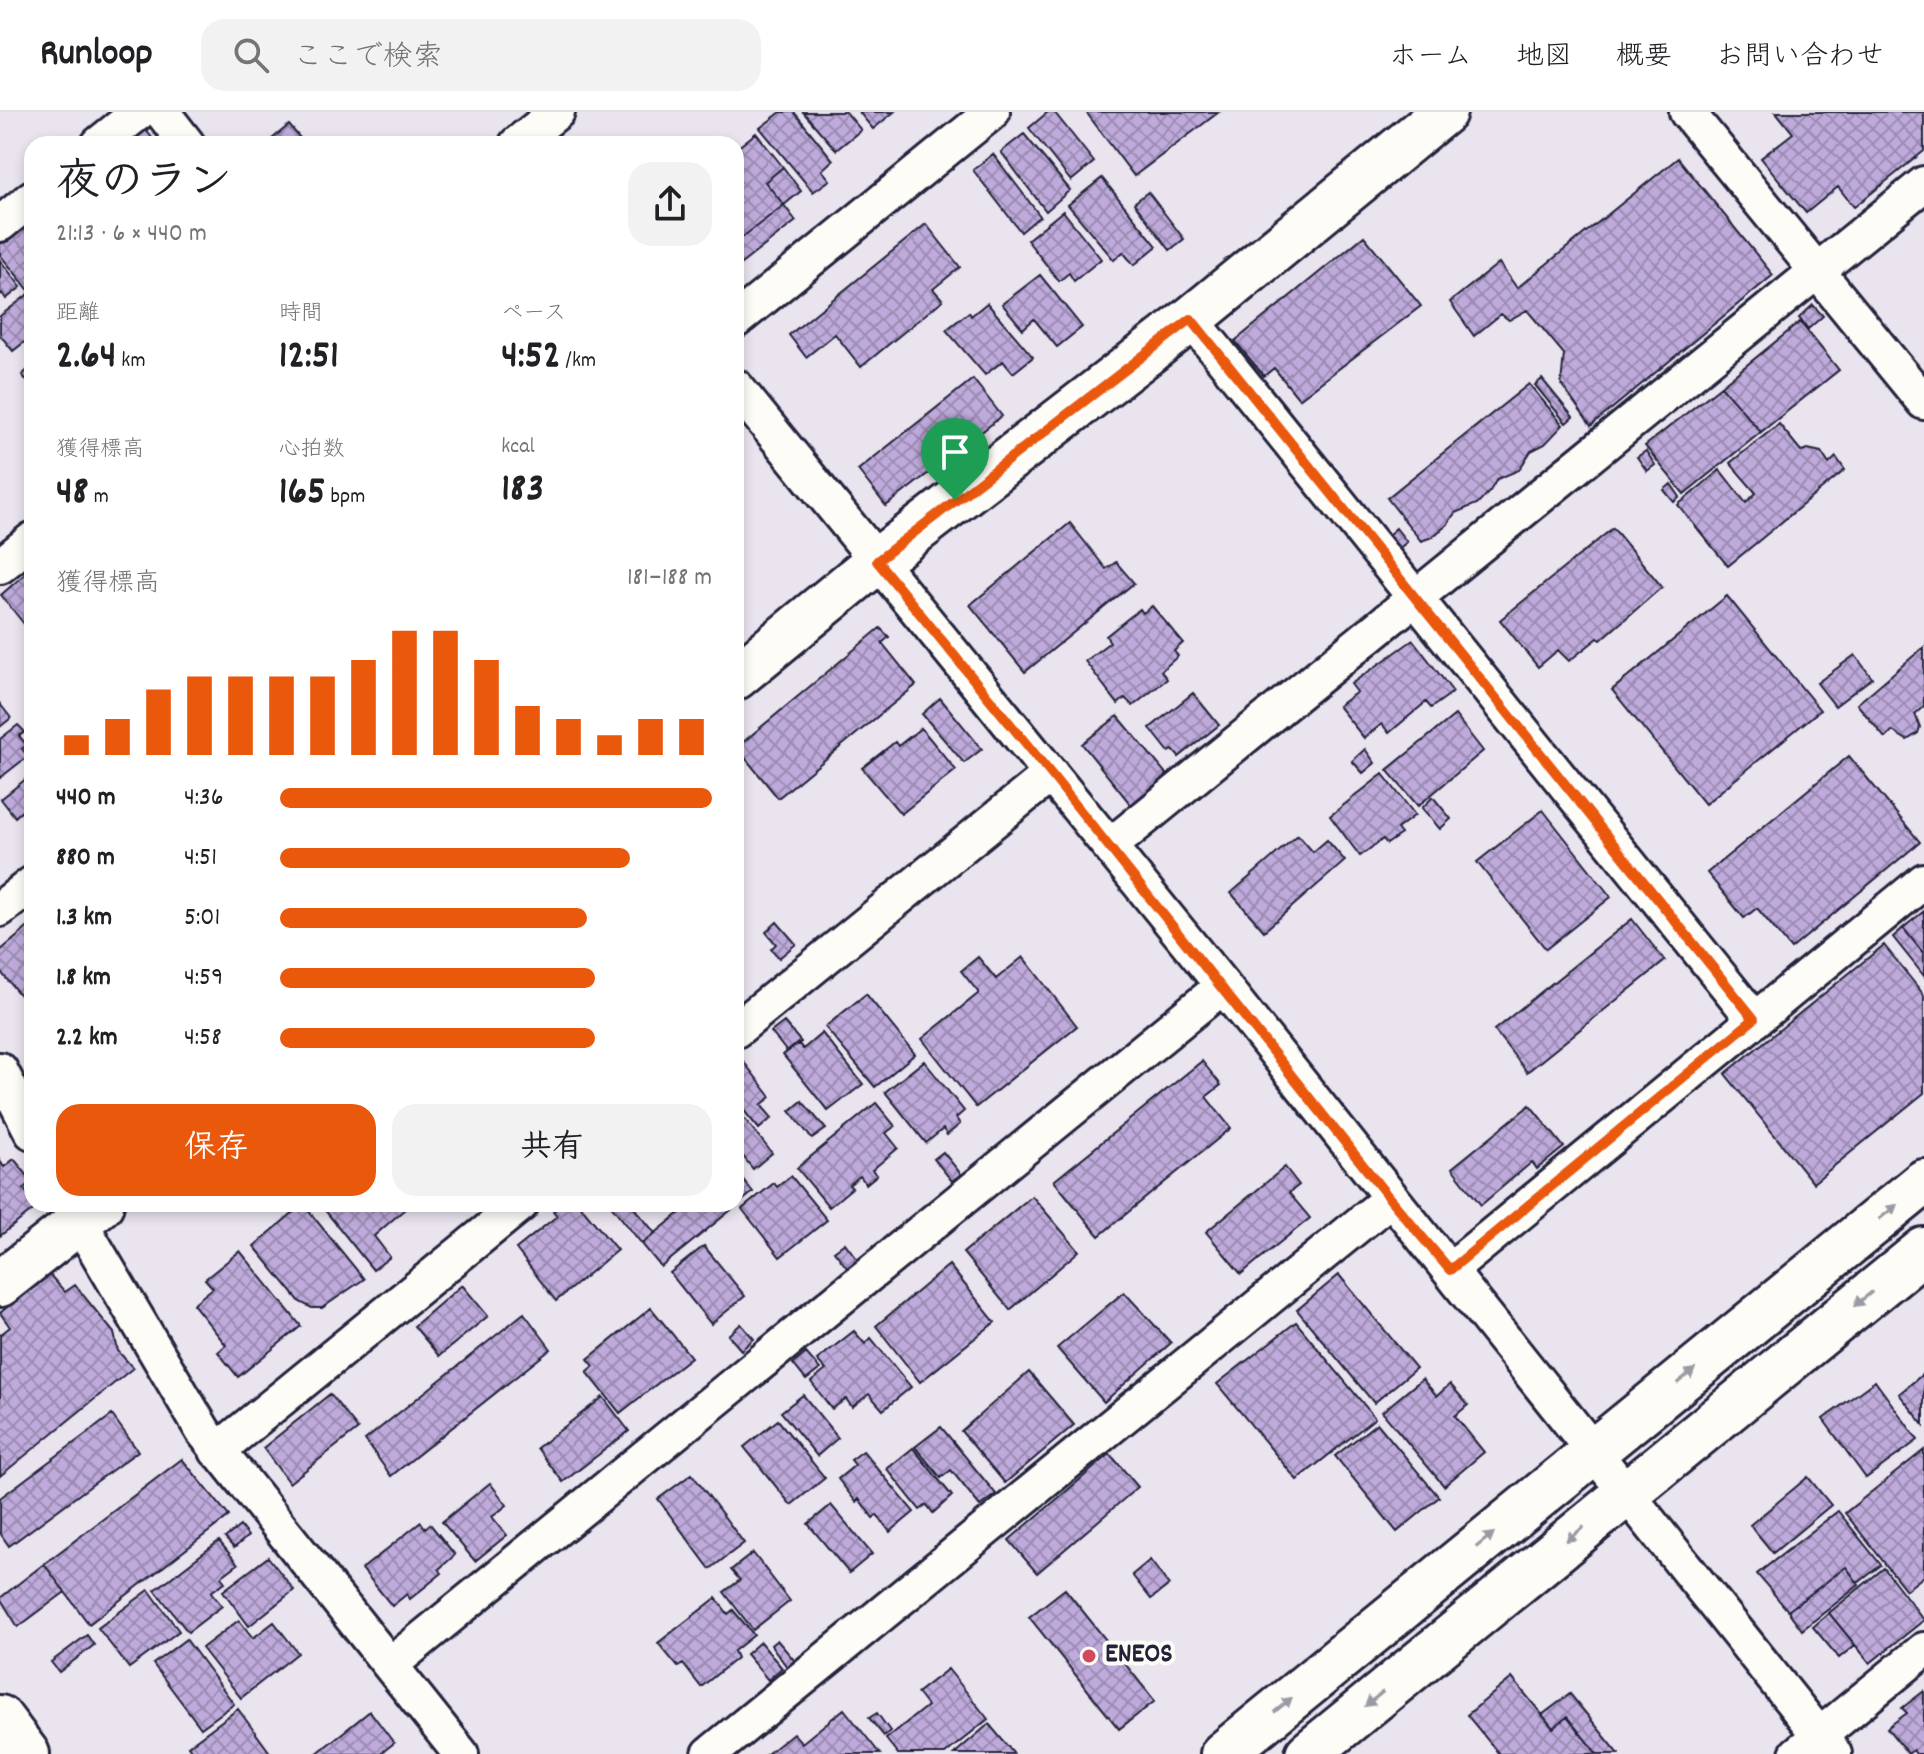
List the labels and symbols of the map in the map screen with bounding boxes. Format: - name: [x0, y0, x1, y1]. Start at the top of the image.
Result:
- pin: [921, 418, 989, 500]
- one-way arrow: [1878, 1204, 1898, 1220]
- one-way arrow: [1853, 1290, 1873, 1307]
- one-way arrow: [1676, 1368, 1696, 1385]
- one-way arrow: [1565, 1525, 1585, 1542]
- one-way arrow: [1475, 1532, 1495, 1549]
- place label: ENEOS: [1105, 1636, 1173, 1676]
- marker: ENEOS: [1080, 1647, 1098, 1665]
- one-way arrow: [1365, 1690, 1385, 1707]
- one-way arrow: [1273, 1697, 1293, 1714]

